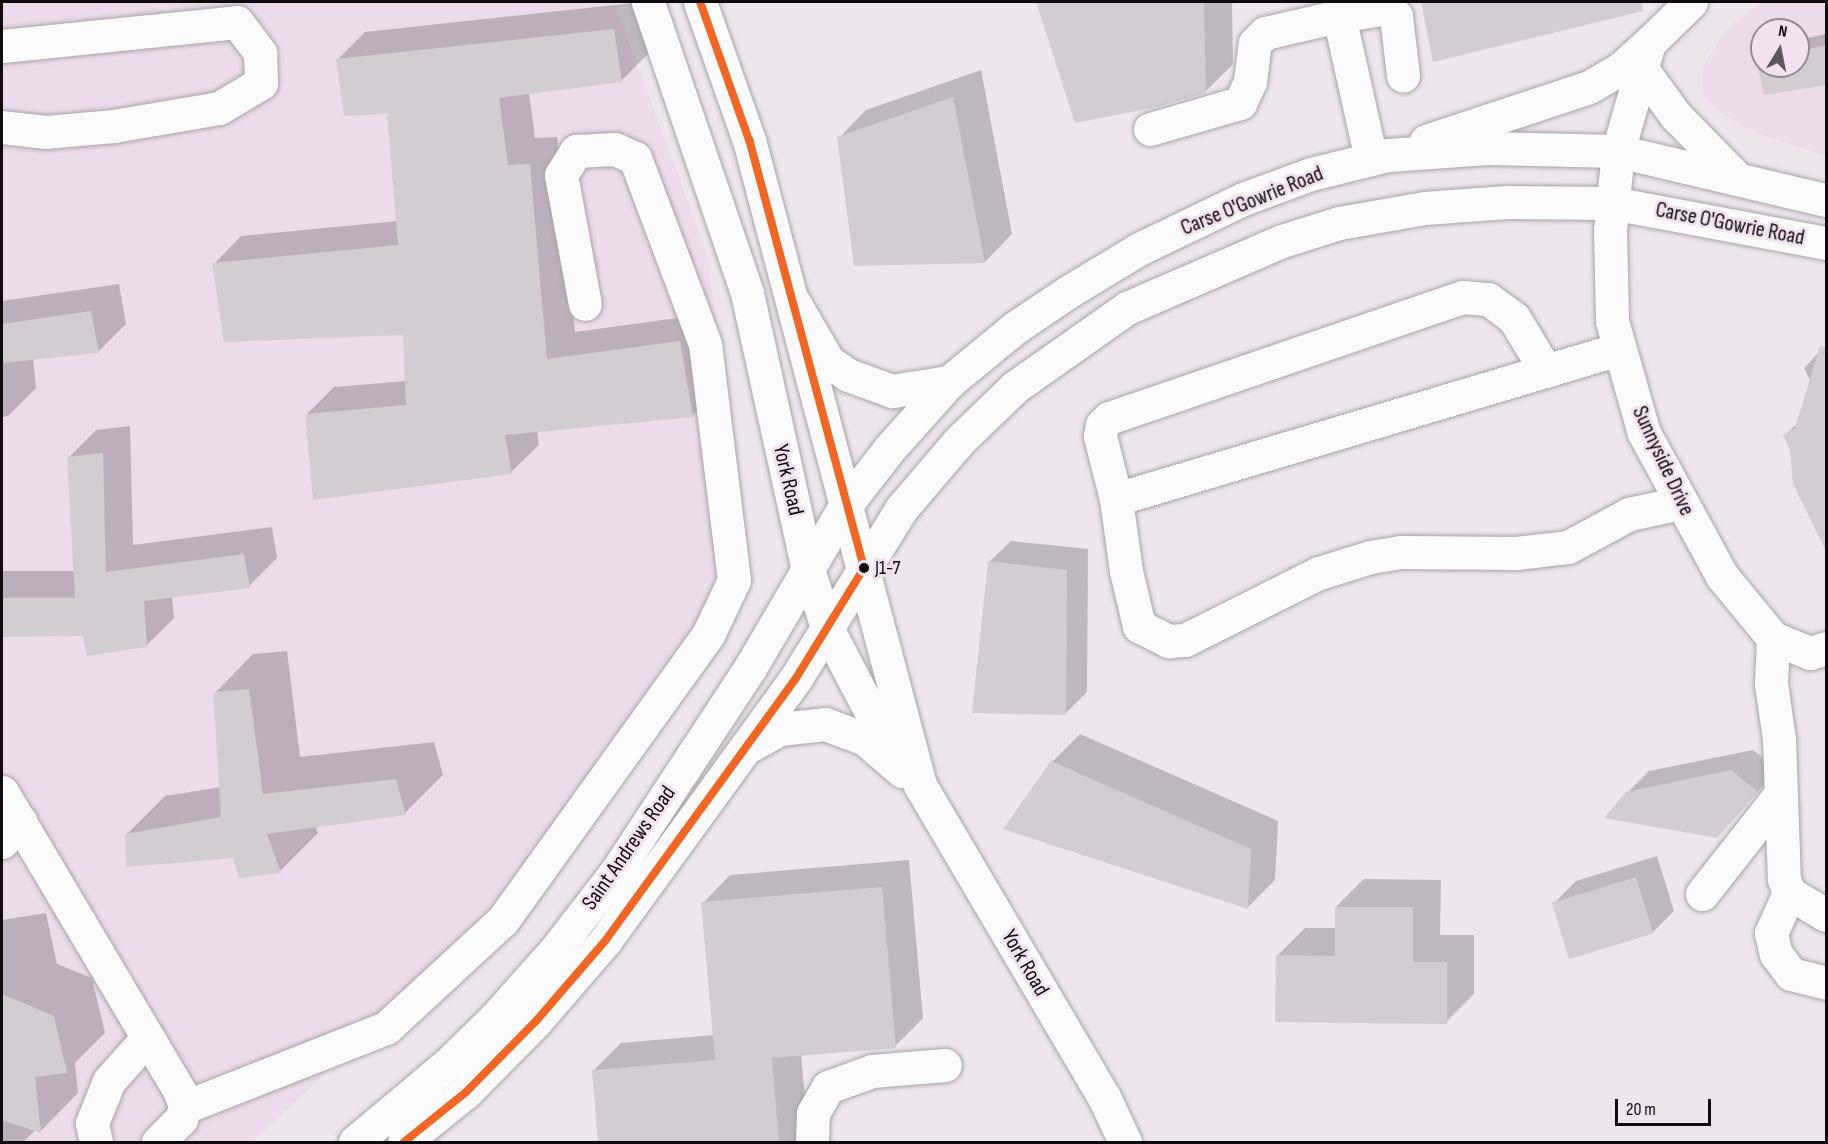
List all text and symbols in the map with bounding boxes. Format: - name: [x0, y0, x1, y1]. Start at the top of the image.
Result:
- north arrow: [1750, 18, 1810, 78]
- text: N: [1777, 22, 1789, 42]
- street label: Carse O'Gowrie Road: [1177, 160, 1327, 242]
- street label: Carse O'Gowrie Road: [1653, 197, 1807, 251]
- street label: Sunnyside Drive: [1626, 402, 1700, 520]
- street label: York Road: [767, 442, 809, 518]
- place label: J1-7: [875, 556, 901, 580]
- marker: J1-7: [858, 562, 870, 574]
- street label: Saint Andrews Road: [577, 781, 681, 915]
- street label: York Road: [996, 925, 1054, 1001]
- scale bar: [1618, 1087, 1714, 1125]
- text: 20 m: [1626, 1099, 1656, 1120]

